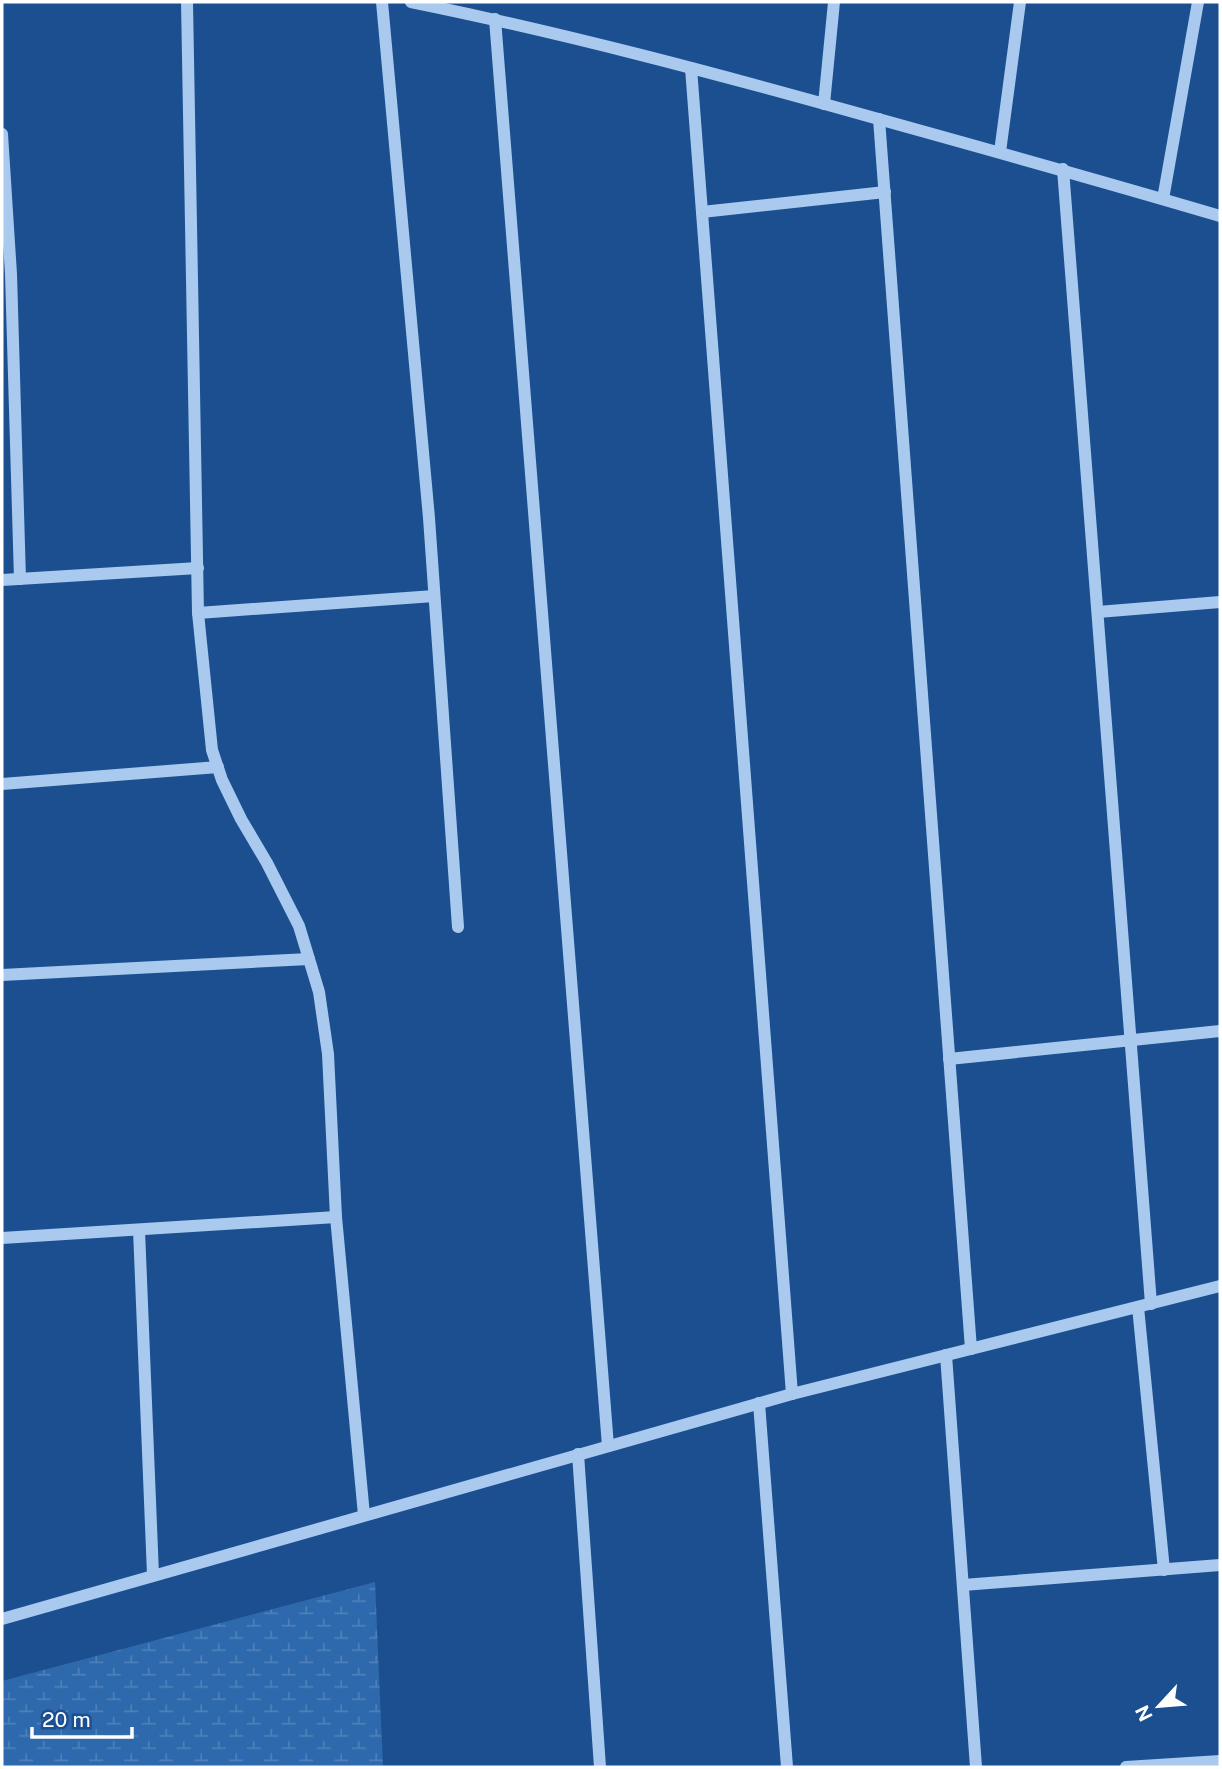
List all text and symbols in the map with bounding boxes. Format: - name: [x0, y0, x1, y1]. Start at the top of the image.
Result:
- north arrow: [1124, 1671, 1194, 1741]
- scale bar: [32, 1696, 131, 1740]
- text: N: [1131, 1702, 1157, 1725]
- text: 20 m: [42, 1707, 91, 1732]

